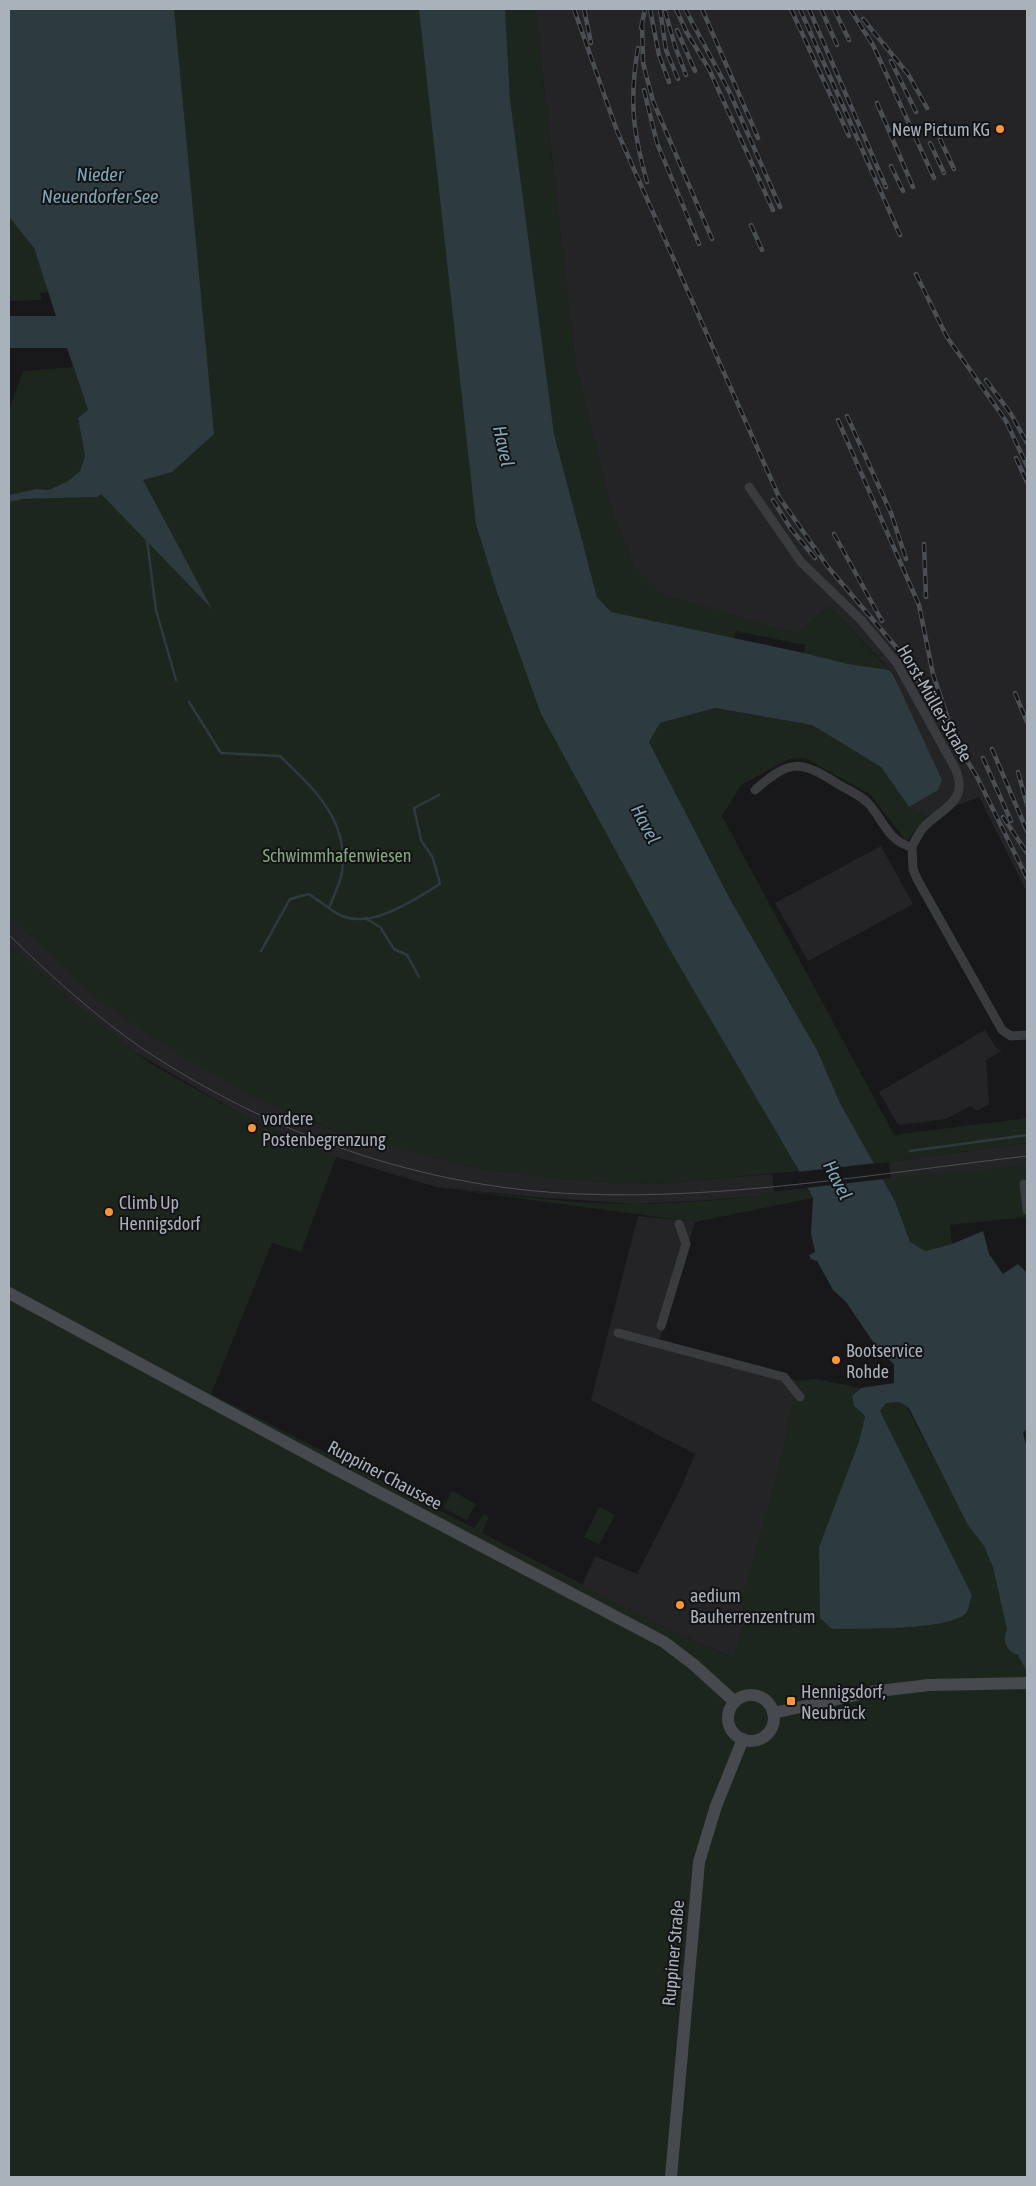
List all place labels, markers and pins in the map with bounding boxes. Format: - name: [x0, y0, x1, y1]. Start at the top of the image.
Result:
- place label: New Pictum KG: [892, 119, 990, 140]
- marker: New Pictum KG: [994, 123, 1006, 135]
- place label: vordere Postenbegrenzung: [262, 1108, 386, 1150]
- marker: vordere Postenbegrenzung: [246, 1122, 258, 1134]
- place label: Climb Up Hennigsdorf: [119, 1192, 200, 1234]
- marker: Climb Up Hennigsdorf: [103, 1206, 115, 1218]
- place label: Bootservice Rohde: [846, 1340, 923, 1382]
- marker: Bootservice Rohde: [830, 1354, 842, 1366]
- place label: aedium Bauherrenzentrum: [690, 1585, 815, 1627]
- marker: aedium Bauherrenzentrum: [674, 1599, 686, 1611]
- place label: Hennigsdorf, Neubrück: [801, 1681, 886, 1723]
- marker: Hennigsdorf, Neubrück: [785, 1695, 797, 1707]

